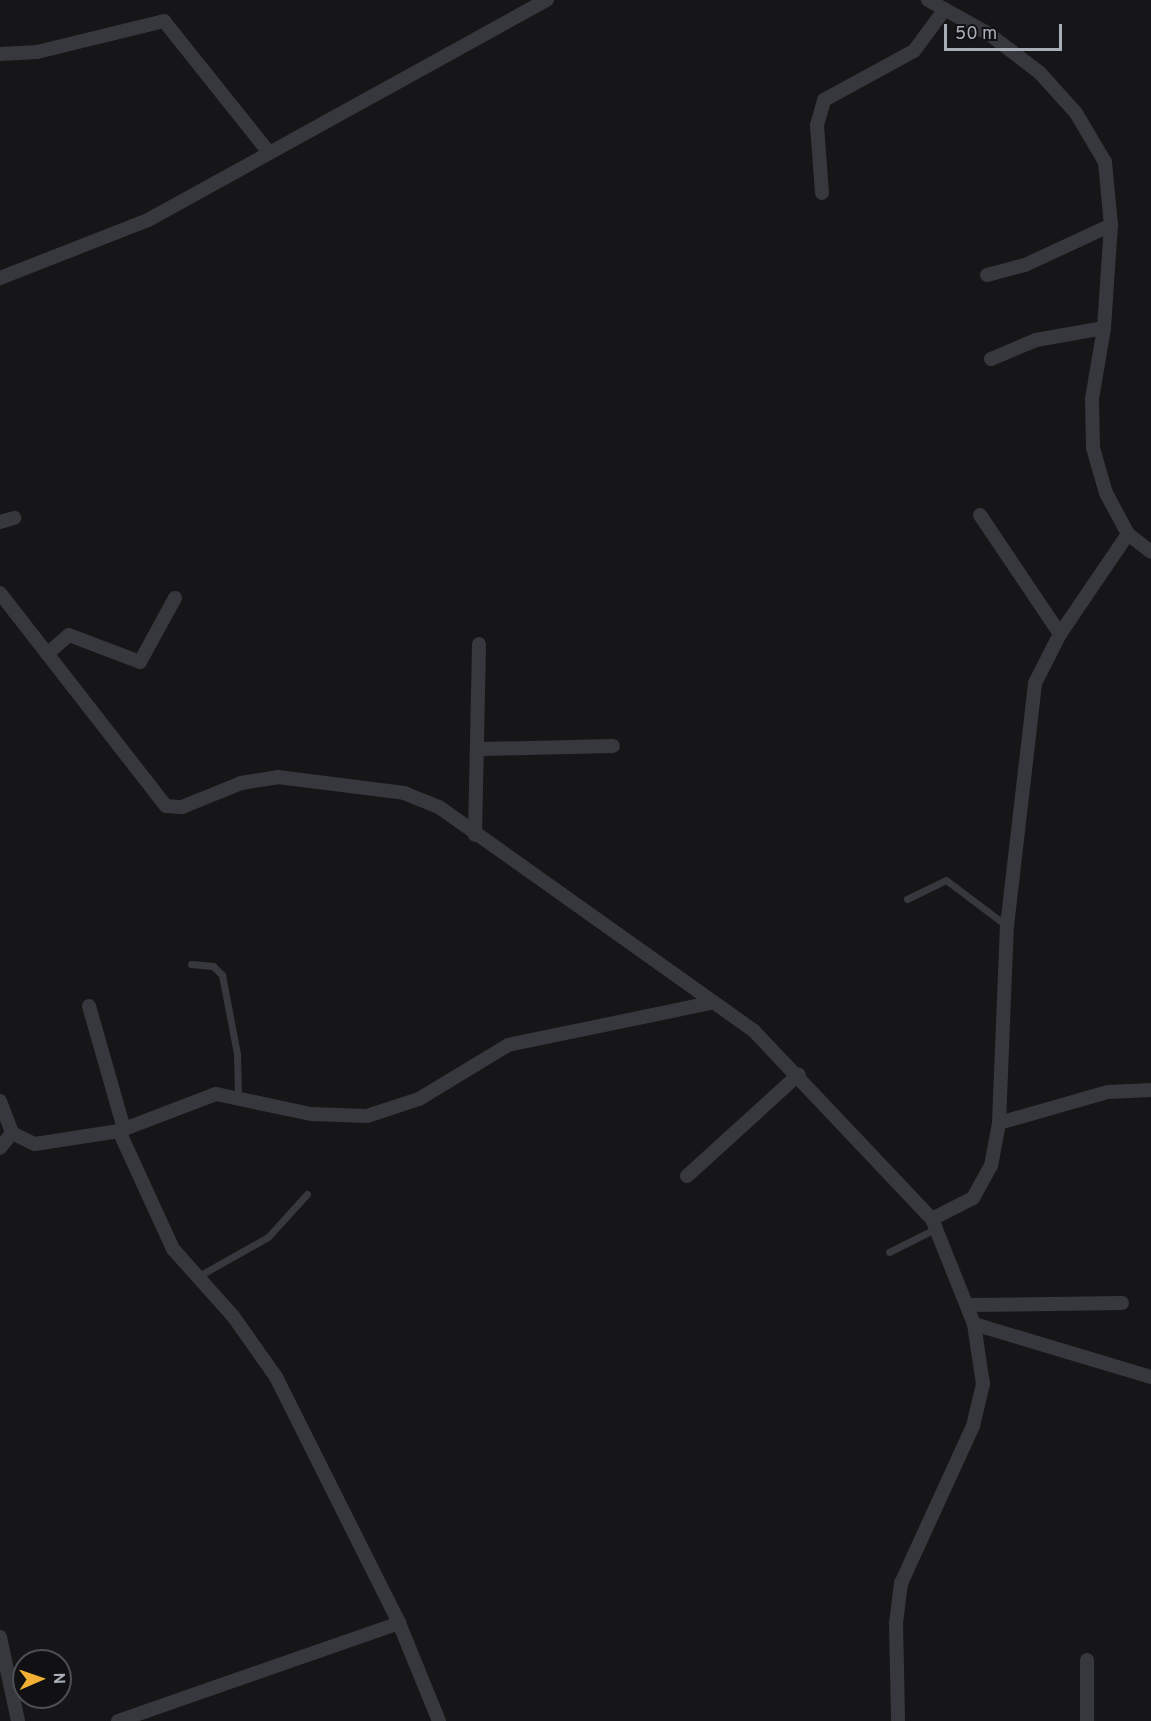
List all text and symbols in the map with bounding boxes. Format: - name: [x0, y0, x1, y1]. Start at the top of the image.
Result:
- scale bar: [947, 12, 1066, 50]
- text: 50 m: [955, 23, 997, 46]
- north arrow: [12, 1649, 72, 1709]
- text: N: [48, 1672, 68, 1685]

